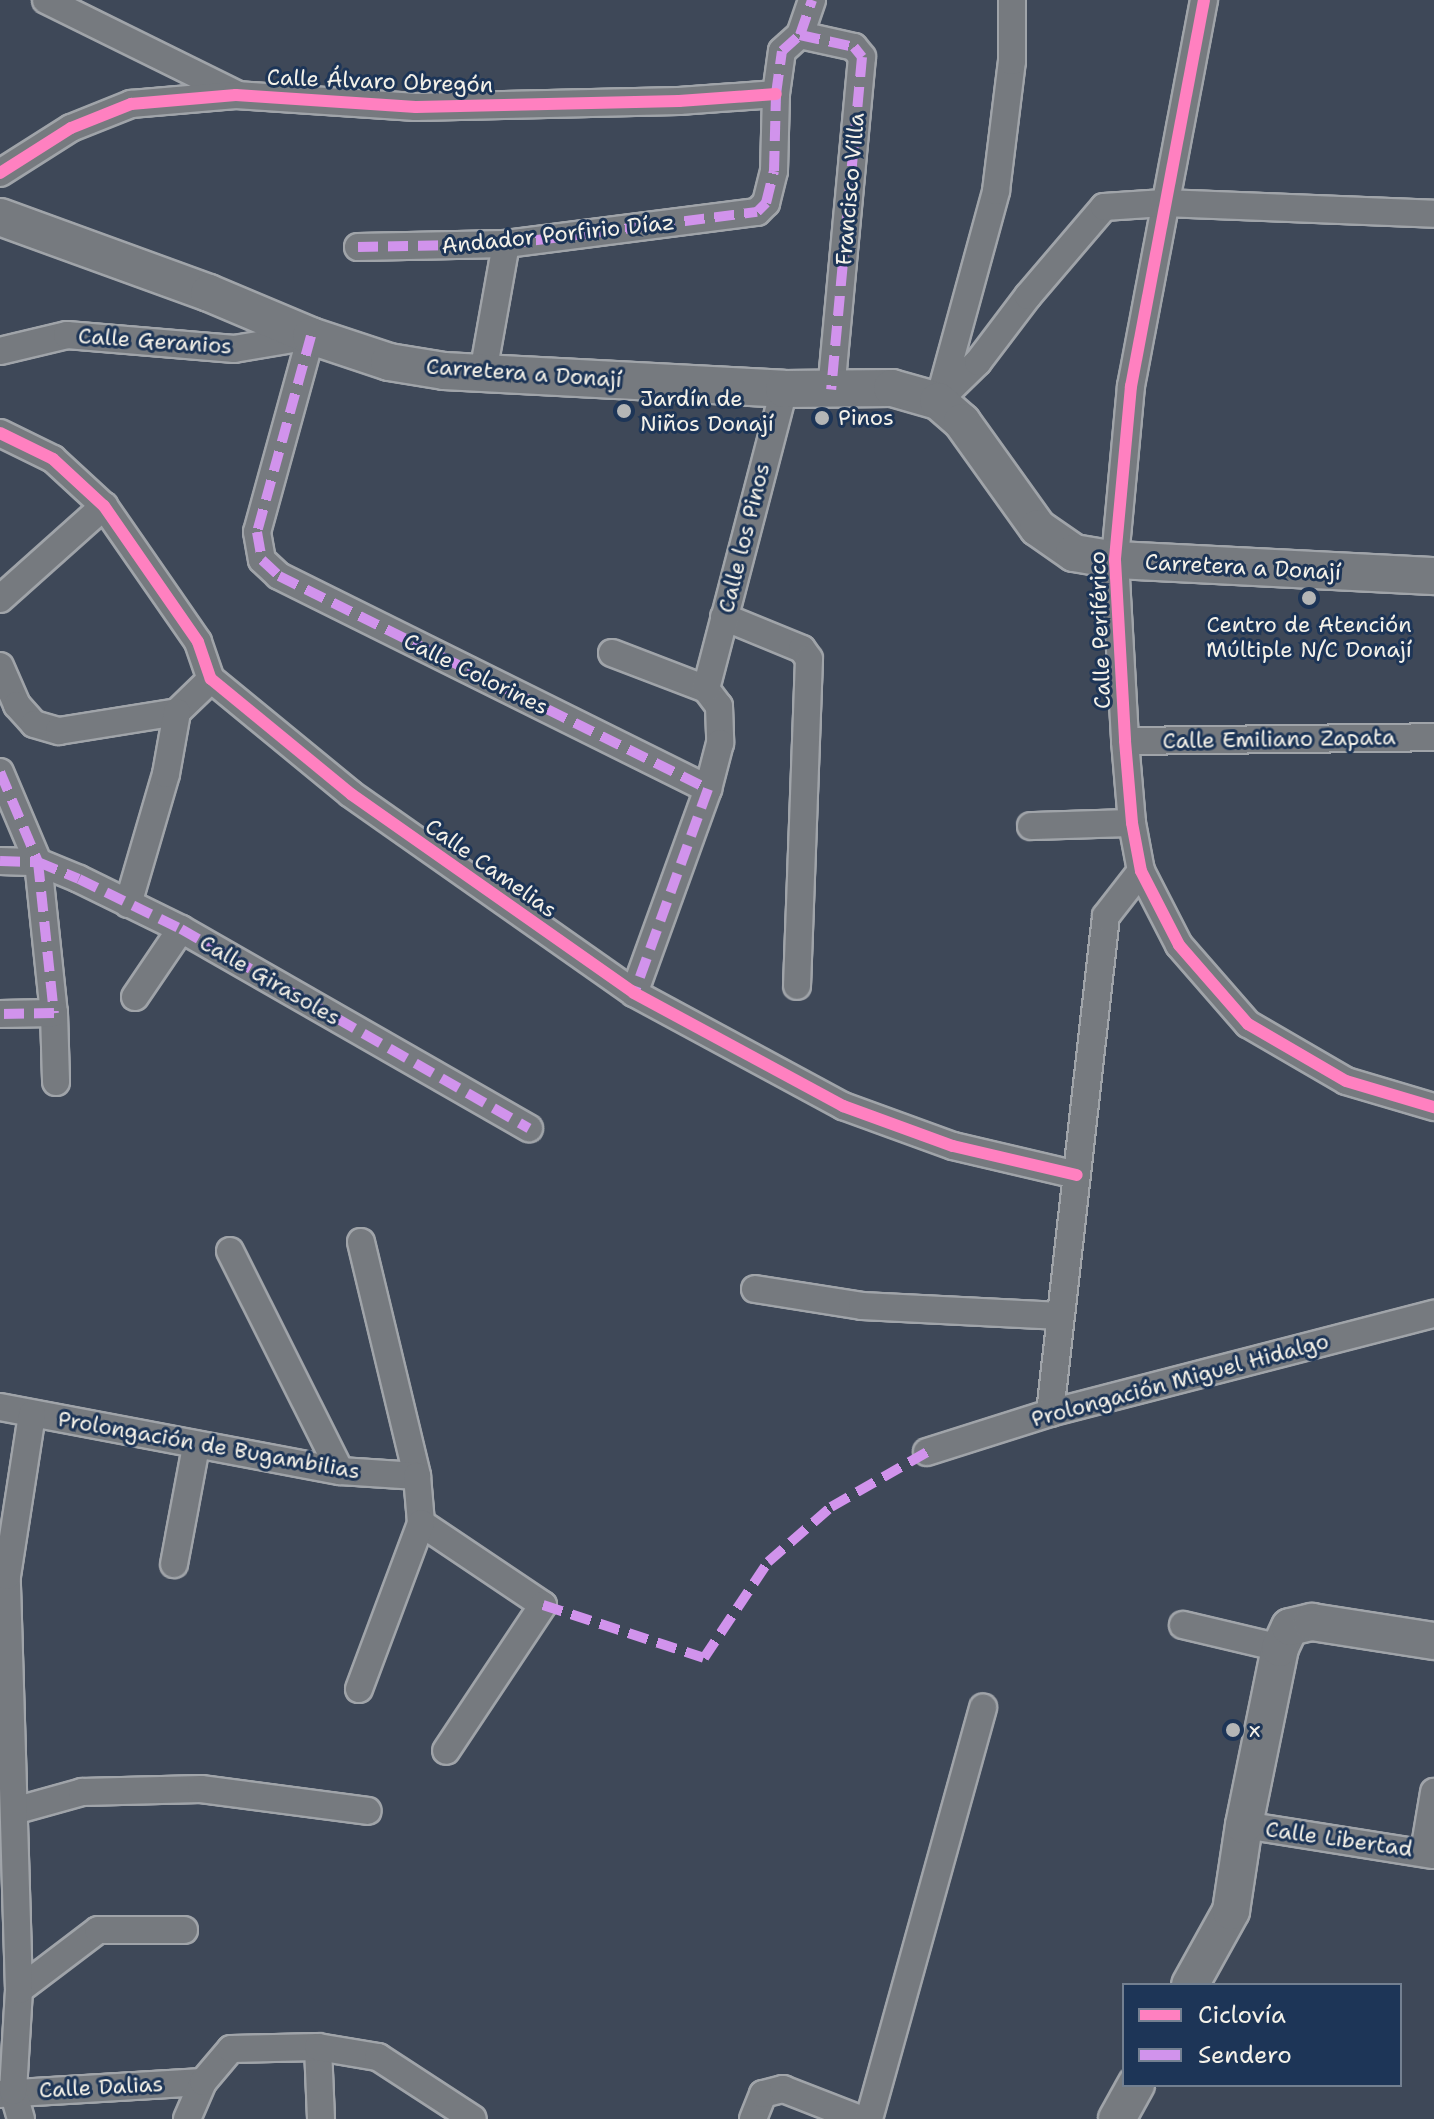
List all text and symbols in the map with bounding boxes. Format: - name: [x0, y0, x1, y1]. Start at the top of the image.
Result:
- street label: Calle Álvaro Obregón: [266, 64, 494, 98]
- street label: Francisco Villa: [830, 112, 870, 266]
- street label: Andador Porfirio Díaz: [440, 209, 676, 259]
- street label: Calle Geranios: [77, 322, 233, 360]
- street label: Carretera a Donají: [425, 353, 623, 393]
- place label: Jardín de Niños Donají: [640, 385, 774, 436]
- marker: Jardín de Niños Donají: [615, 402, 633, 420]
- place label: Pinos: [838, 405, 894, 431]
- marker: Pinos: [813, 409, 831, 427]
- street label: Calle los Pinos: [713, 460, 775, 616]
- street label: Carretera a Donají: [1144, 549, 1342, 585]
- street label: Calle Periférico: [1084, 551, 1116, 709]
- marker: Centro de Atención Múltiple N/C Donají: [1300, 589, 1318, 607]
- place label: Centro de Atención Múltiple N/C Donají: [1206, 611, 1412, 662]
- street label: Calle Colorines: [399, 628, 553, 720]
- street label: Calle Emiliano Zapata: [1162, 724, 1396, 754]
- street label: Calle Camelias: [420, 813, 562, 923]
- street label: Calle Girasoles: [195, 929, 345, 1031]
- street label: Prolongación Miguel Hidalgo: [1028, 1328, 1332, 1432]
- street label: Prolongación de Bugambilias: [56, 1405, 362, 1485]
- place label: x: [1249, 1717, 1260, 1743]
- marker: x: [1224, 1721, 1242, 1739]
- street label: Calle Libertad: [1264, 1816, 1414, 1862]
- legend: [1122, 1983, 1402, 2087]
- text: Ciclovía: [1198, 1999, 1286, 2031]
- text: Sendero: [1198, 2039, 1292, 2071]
- street label: Calle Dalias: [38, 2071, 164, 2103]

